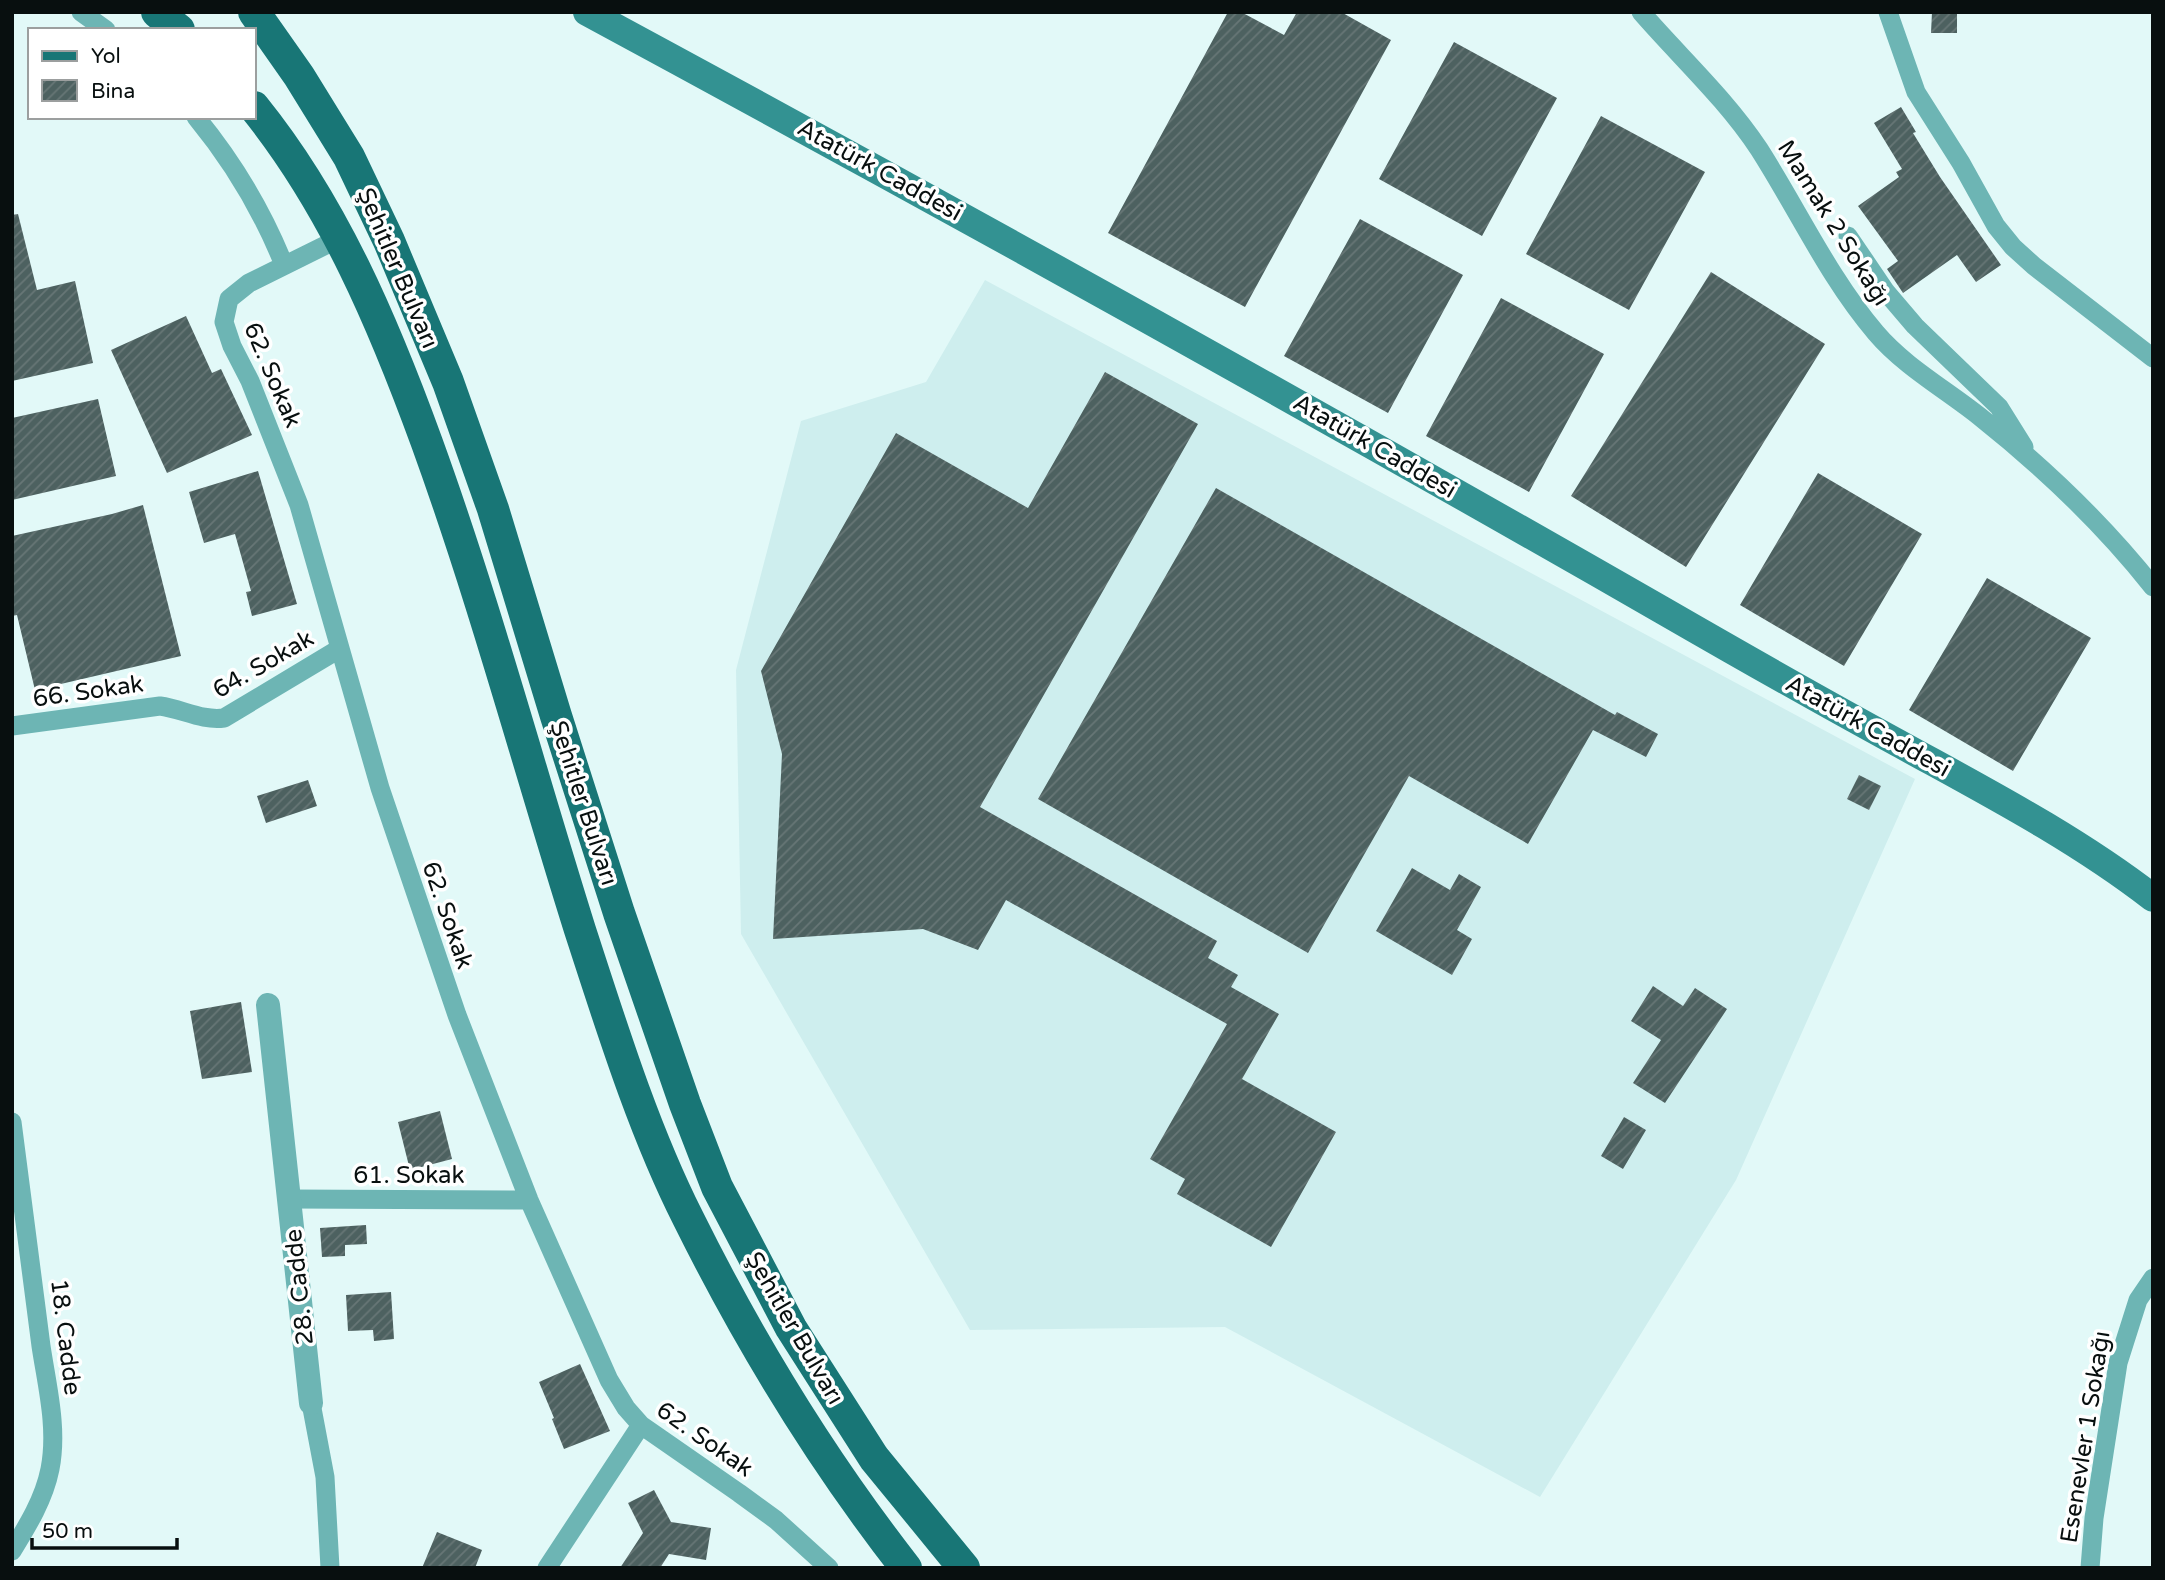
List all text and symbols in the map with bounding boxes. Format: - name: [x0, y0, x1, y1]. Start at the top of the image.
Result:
- legend: [28, 28, 256, 119]
- text: Yol: [91, 44, 121, 69]
- text: Bina: [91, 79, 135, 104]
- street label: Atatürk Caddesi: [792, 113, 967, 228]
- street label: Mamak 2 Sokağı: [1771, 135, 1896, 311]
- street label: Şehitler Bulvarı: [351, 184, 444, 353]
- street label: 62. Sokak: [237, 318, 308, 432]
- street label: Atatürk Caddesi: [1288, 388, 1461, 505]
- street label: 64. Sokak: [208, 624, 319, 705]
- street label: 66. Sokak: [31, 669, 145, 714]
- street label: Atatürk Caddesi: [1780, 669, 1955, 784]
- street label: Şehitler Bulvarı: [543, 717, 624, 889]
- street label: 62. Sokak: [416, 858, 479, 973]
- street label: 61. Sokak: [353, 1161, 465, 1190]
- street label: 28. Cadde: [279, 1227, 320, 1346]
- street label: Şehitler Bulvarı: [739, 1247, 850, 1410]
- street label: 18. Cadde: [44, 1277, 87, 1397]
- street label: Esenevler 1 Sokağı: [2054, 1329, 2117, 1545]
- street label: 62. Sokak: [651, 1396, 759, 1483]
- scale bar: [32, 1506, 177, 1550]
- text: 50 m: [42, 1519, 93, 1544]

